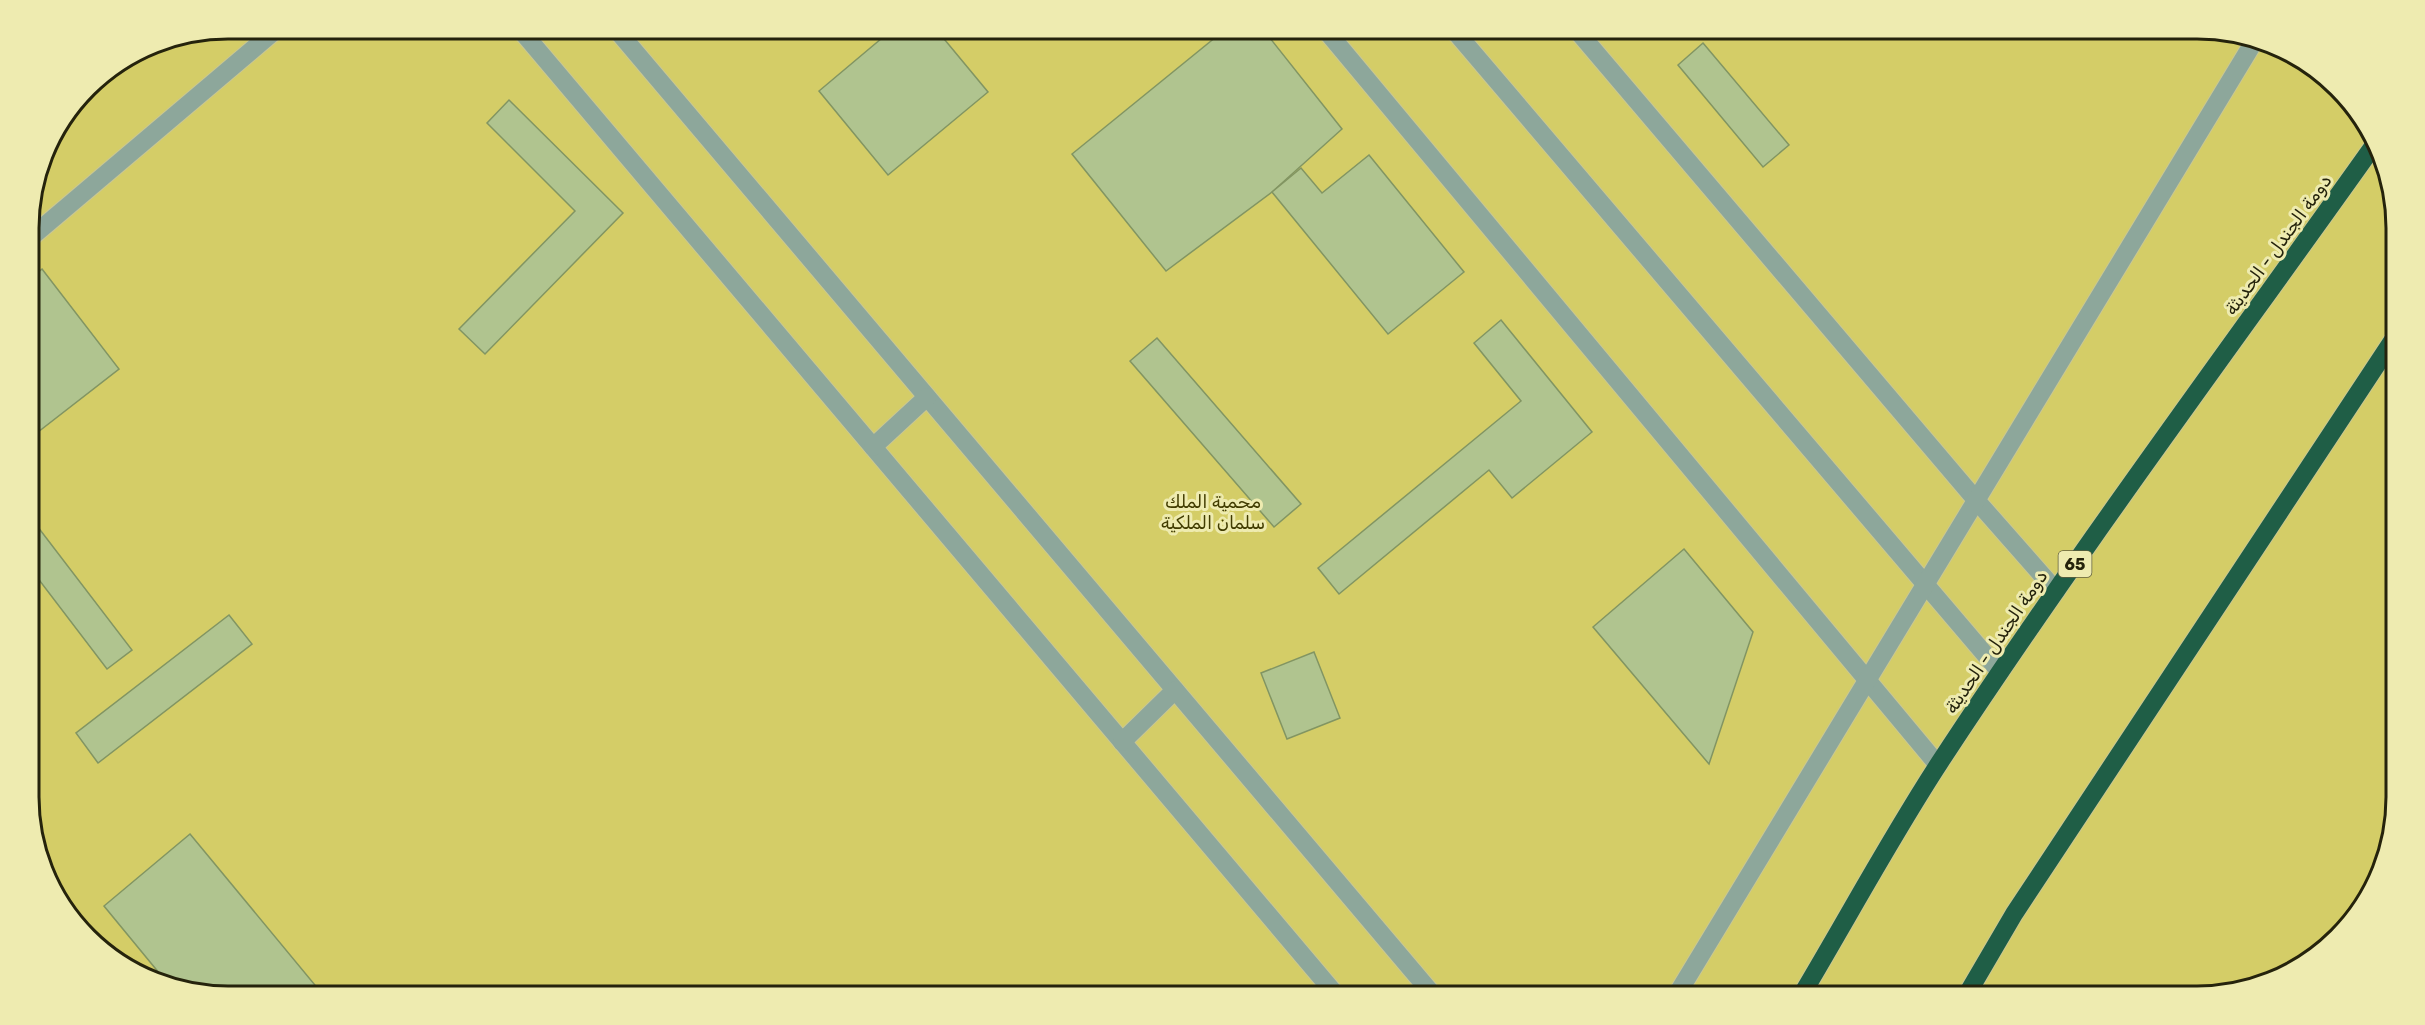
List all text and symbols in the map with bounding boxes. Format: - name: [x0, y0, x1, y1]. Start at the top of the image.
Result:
- street label: دومة الجندل - الحديثة: [2220, 171, 2336, 319]
- park label: محمية الملك سلمان الملكية: [1161, 491, 1265, 534]
- road number: 65: [2058, 551, 2092, 577]
- street label: دومة الجندل - الحديثة: [1940, 566, 2052, 718]

